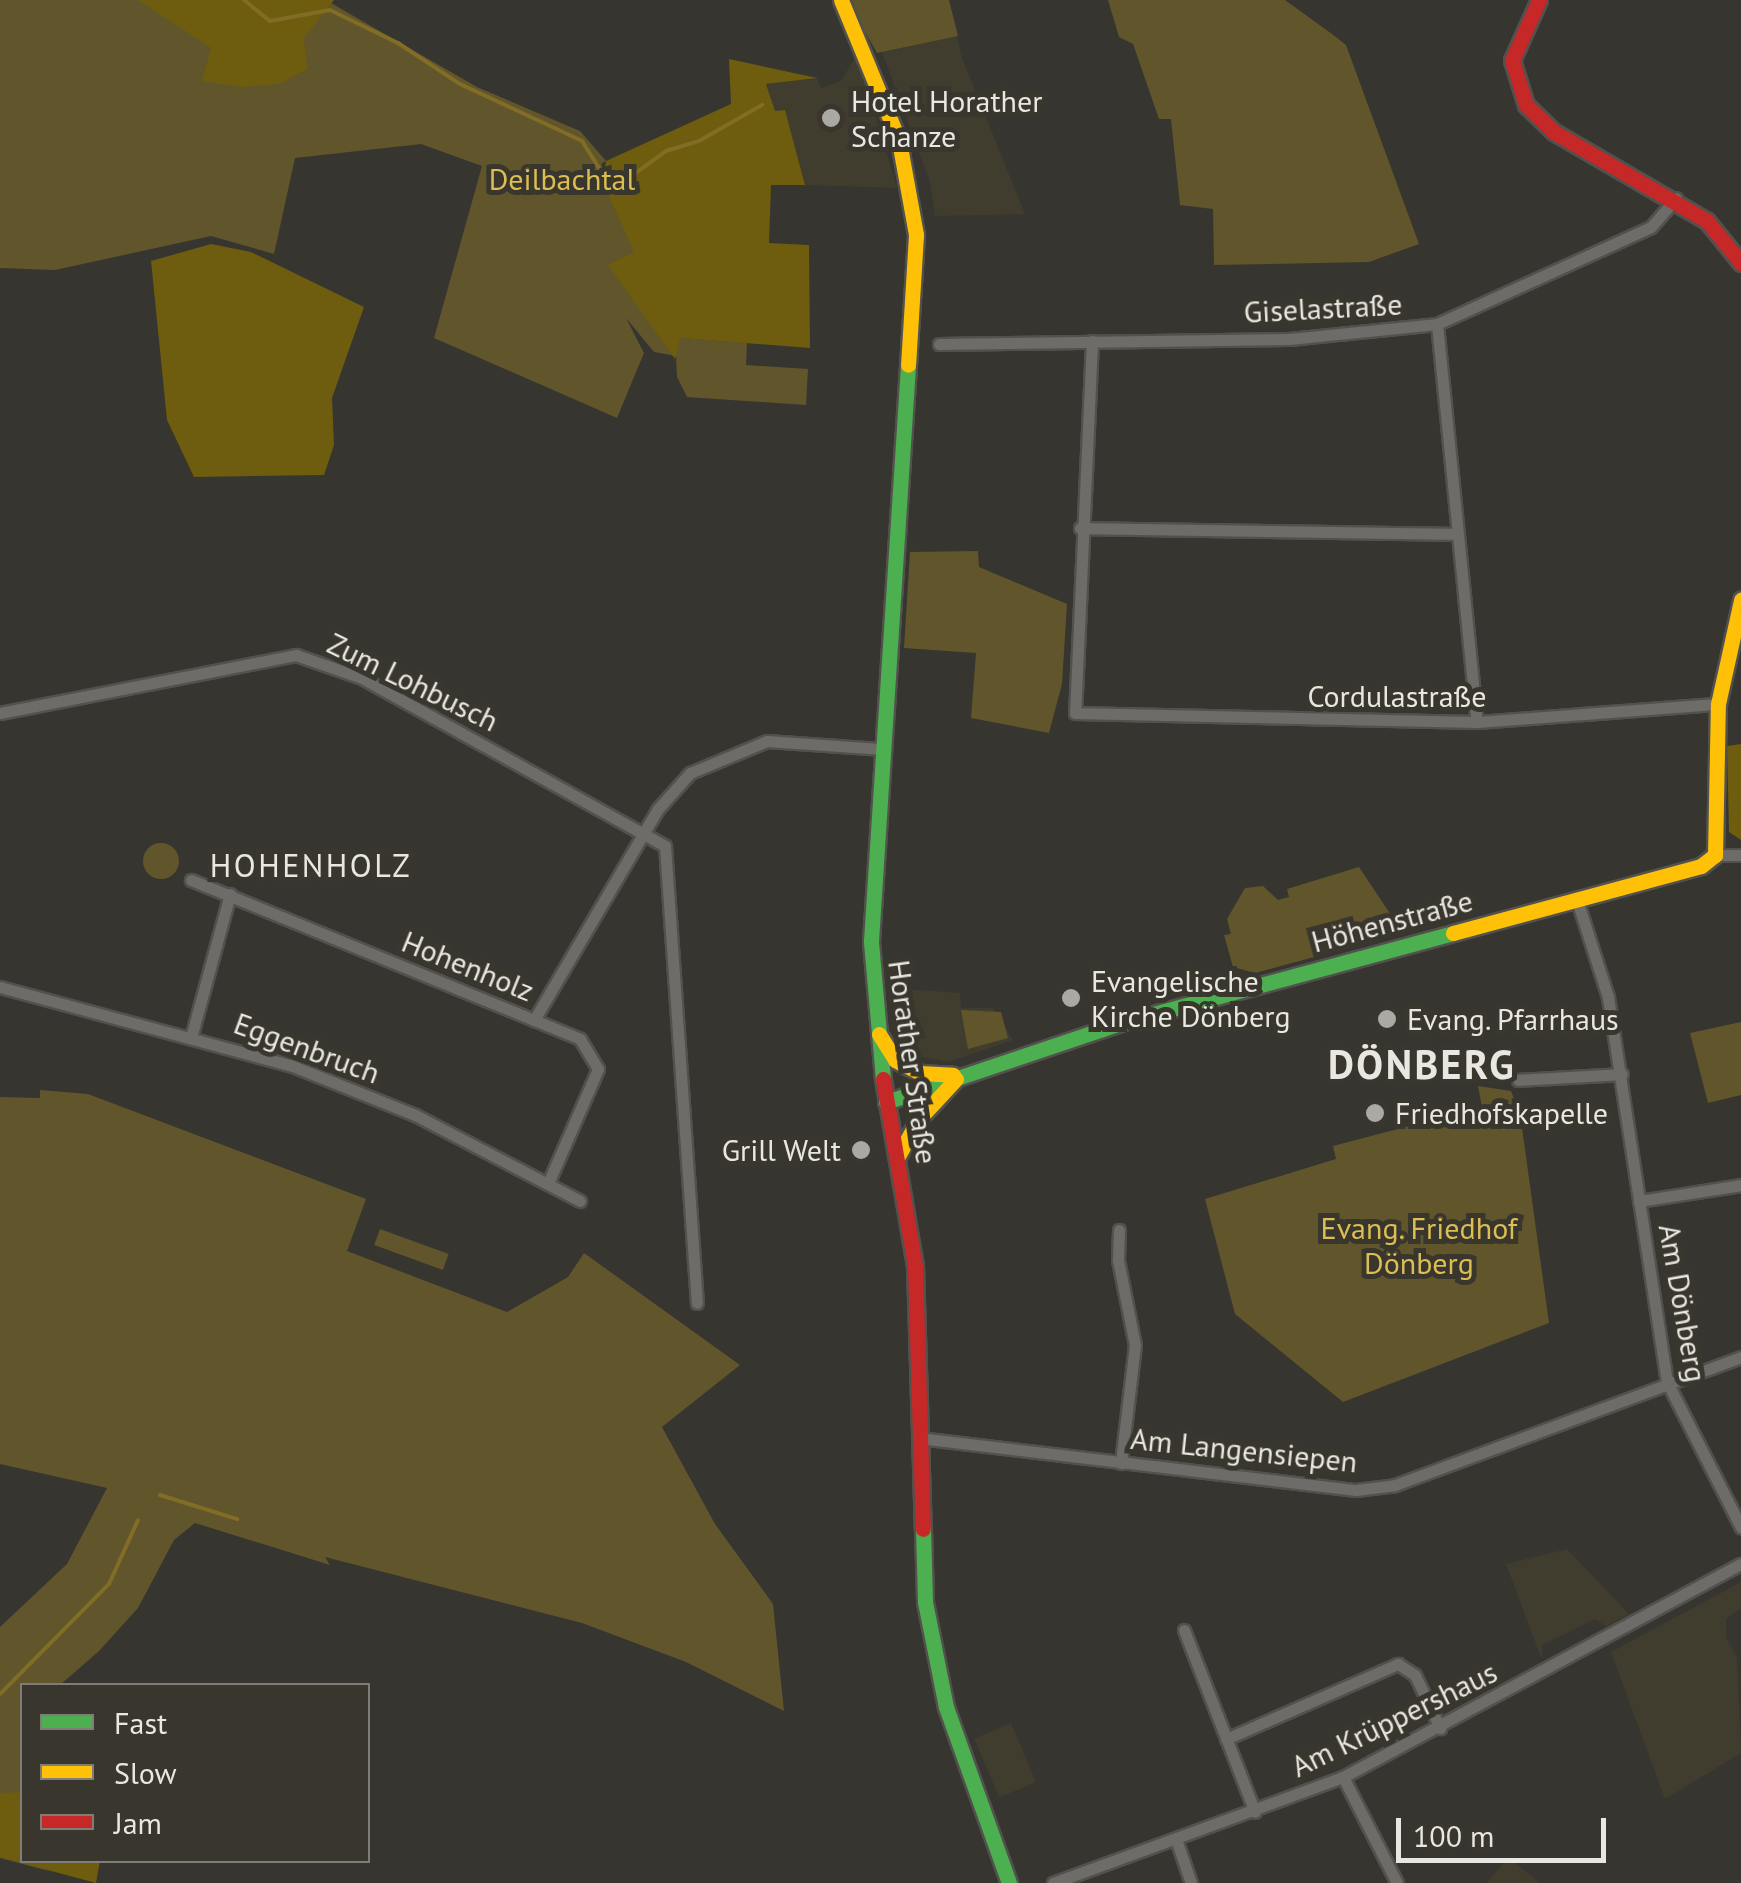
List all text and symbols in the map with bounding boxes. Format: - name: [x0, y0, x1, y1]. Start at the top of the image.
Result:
- place label: Hotel Horather Schanze: [851, 83, 1042, 154]
- marker: Hotel Horather Schanze: [820, 107, 842, 129]
- park label: Deilbachtal: [489, 161, 635, 197]
- street label: Giselastraße: [1243, 286, 1403, 330]
- street label: Zum Lohbusch: [322, 625, 504, 739]
- street label: Cordulastraße: [1307, 678, 1487, 714]
- district label: HOHENHOLZ: [210, 846, 412, 884]
- street label: Höhenstraße: [1308, 882, 1476, 960]
- street label: Hohenholz: [397, 923, 539, 1009]
- street label: Horather Straße: [881, 958, 945, 1166]
- place label: Evangelische Kirche Dönberg: [1091, 963, 1291, 1034]
- marker: Evangelische Kirche Dönberg: [1060, 987, 1082, 1009]
- place label: Evang. Pfarrhaus: [1407, 1001, 1621, 1037]
- street label: Eggenbruch: [229, 1005, 385, 1091]
- marker: Evang. Pfarrhaus: [1376, 1008, 1398, 1030]
- district label: DÖNBERG: [1328, 1040, 1516, 1088]
- place label: Friedhofskapelle: [1395, 1095, 1608, 1131]
- marker: Friedhofskapelle: [1364, 1102, 1386, 1124]
- place label: Grill Welt: [721, 1132, 841, 1168]
- marker: Grill Welt: [850, 1139, 872, 1161]
- park label: Evang. Friedhof Dönberg: [1319, 1210, 1519, 1280]
- street label: Am Dönberg: [1651, 1221, 1715, 1385]
- street label: Am Langensiepen: [1129, 1420, 1359, 1480]
- street label: Am Krüppershaus: [1285, 1654, 1503, 1784]
- legend: [20, 1683, 370, 1863]
- text: Fast: [114, 1703, 167, 1742]
- text: Slow: [114, 1753, 177, 1792]
- scale bar: [1401, 1798, 1611, 1860]
- text: Jam: [114, 1803, 162, 1842]
- text: 100 m: [1413, 1816, 1494, 1855]

